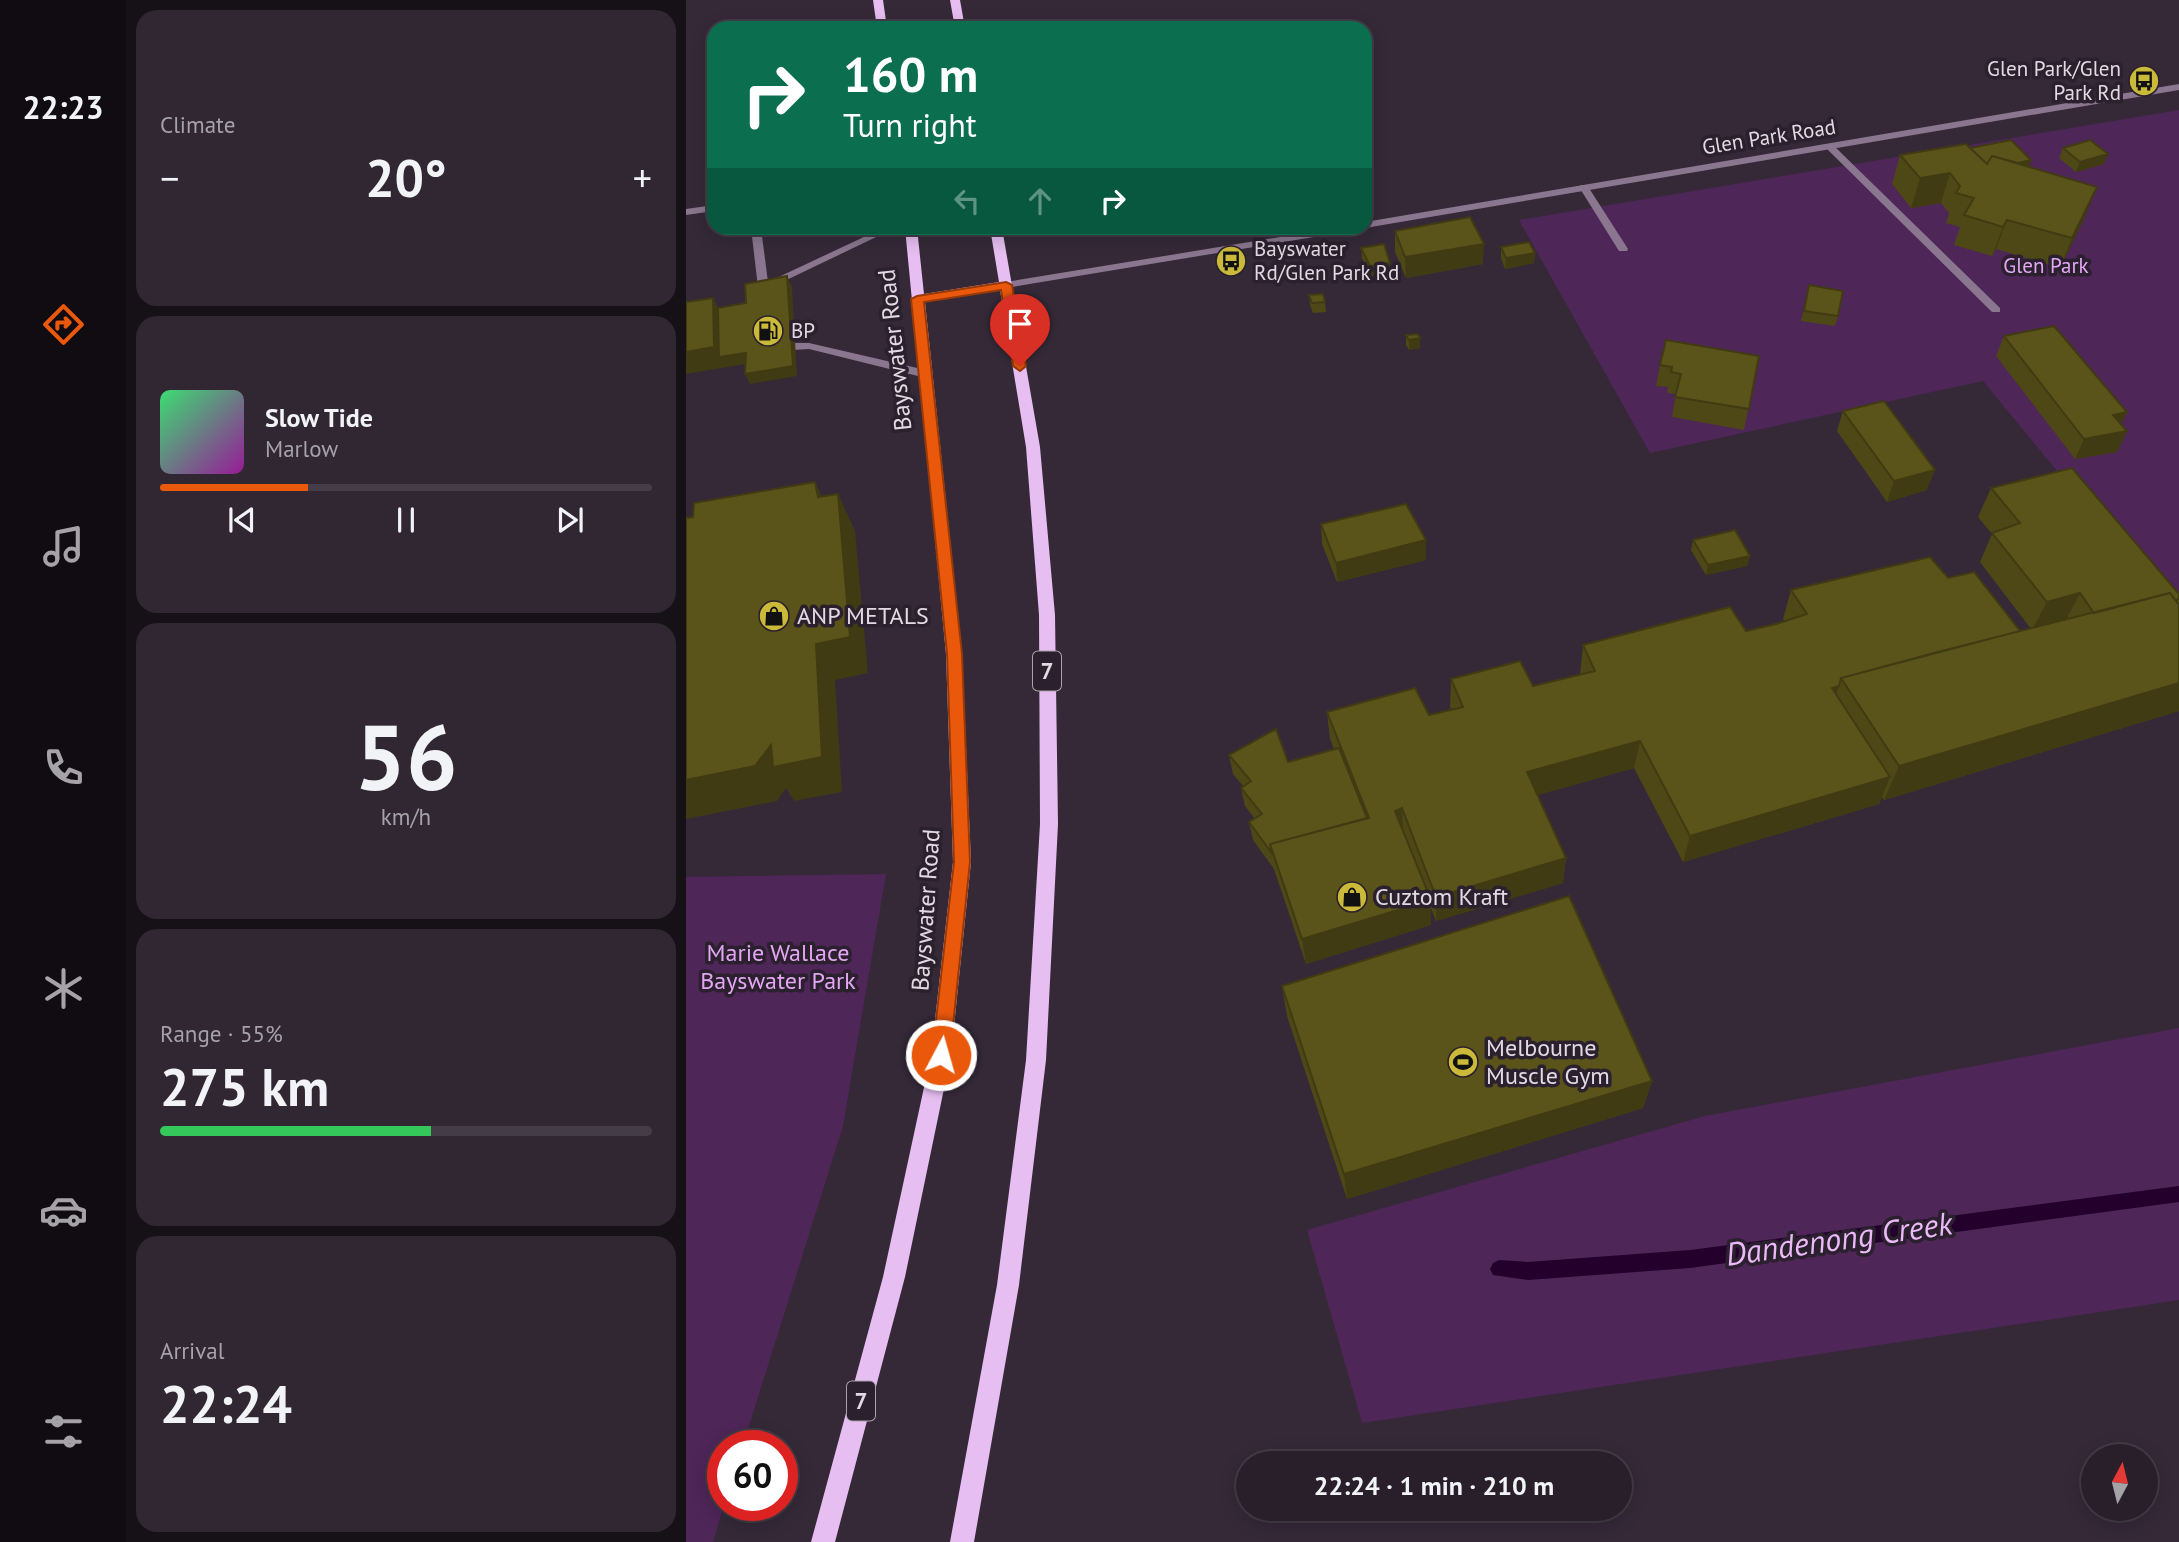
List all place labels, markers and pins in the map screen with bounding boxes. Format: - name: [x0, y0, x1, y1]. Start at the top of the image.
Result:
- place label: Glen Park/Glen Park Rd: [1987, 55, 2121, 106]
- bus stop icon: Glen Park/Glen Park Rd: [2127, 64, 2161, 98]
- place label: Bayswater Rd/Glen Park Rd: [1254, 235, 1399, 286]
- bus stop icon: Bayswater Rd/Glen Park Rd: [1214, 244, 1248, 278]
- pin: [990, 294, 1050, 366]
- fuel station icon: BP: [751, 314, 785, 348]
- place label: BP: [791, 317, 815, 344]
- shop icon: ANP METALS: [757, 599, 791, 633]
- place label: ANP METALS: [797, 600, 929, 631]
- shop icon: Cuztom Kraft: [1335, 880, 1369, 914]
- place label: Cuztom Kraft: [1375, 881, 1508, 912]
- place label: Melbourne Muscle Gym: [1486, 1032, 1610, 1091]
- sports icon: Melbourne Muscle Gym: [1446, 1045, 1480, 1079]

